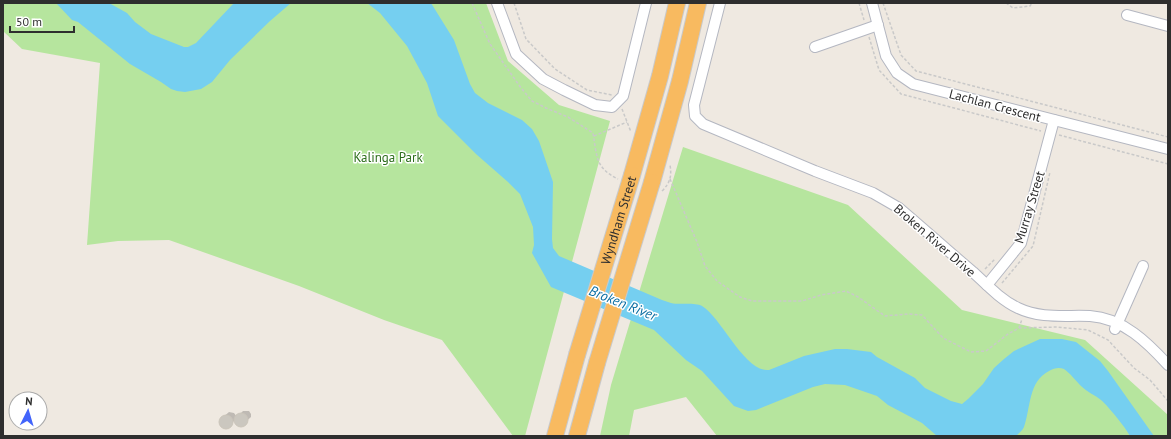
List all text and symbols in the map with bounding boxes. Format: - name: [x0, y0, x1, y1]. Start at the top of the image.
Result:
- scale bar: [10, 8, 74, 34]
- text: 50 m: [16, 14, 42, 29]
- street label: Lachlan Crescent: [947, 85, 1043, 126]
- park label: Kalinga Park: [353, 149, 423, 166]
- street label: Murray Street: [1010, 168, 1049, 245]
- street label: Wyndham Street: [597, 173, 640, 267]
- street label: Broken River Drive: [890, 200, 979, 281]
- water label: Broken River: [587, 281, 661, 325]
- north arrow: [8, 391, 48, 431]
- text: N: [25, 394, 33, 408]

